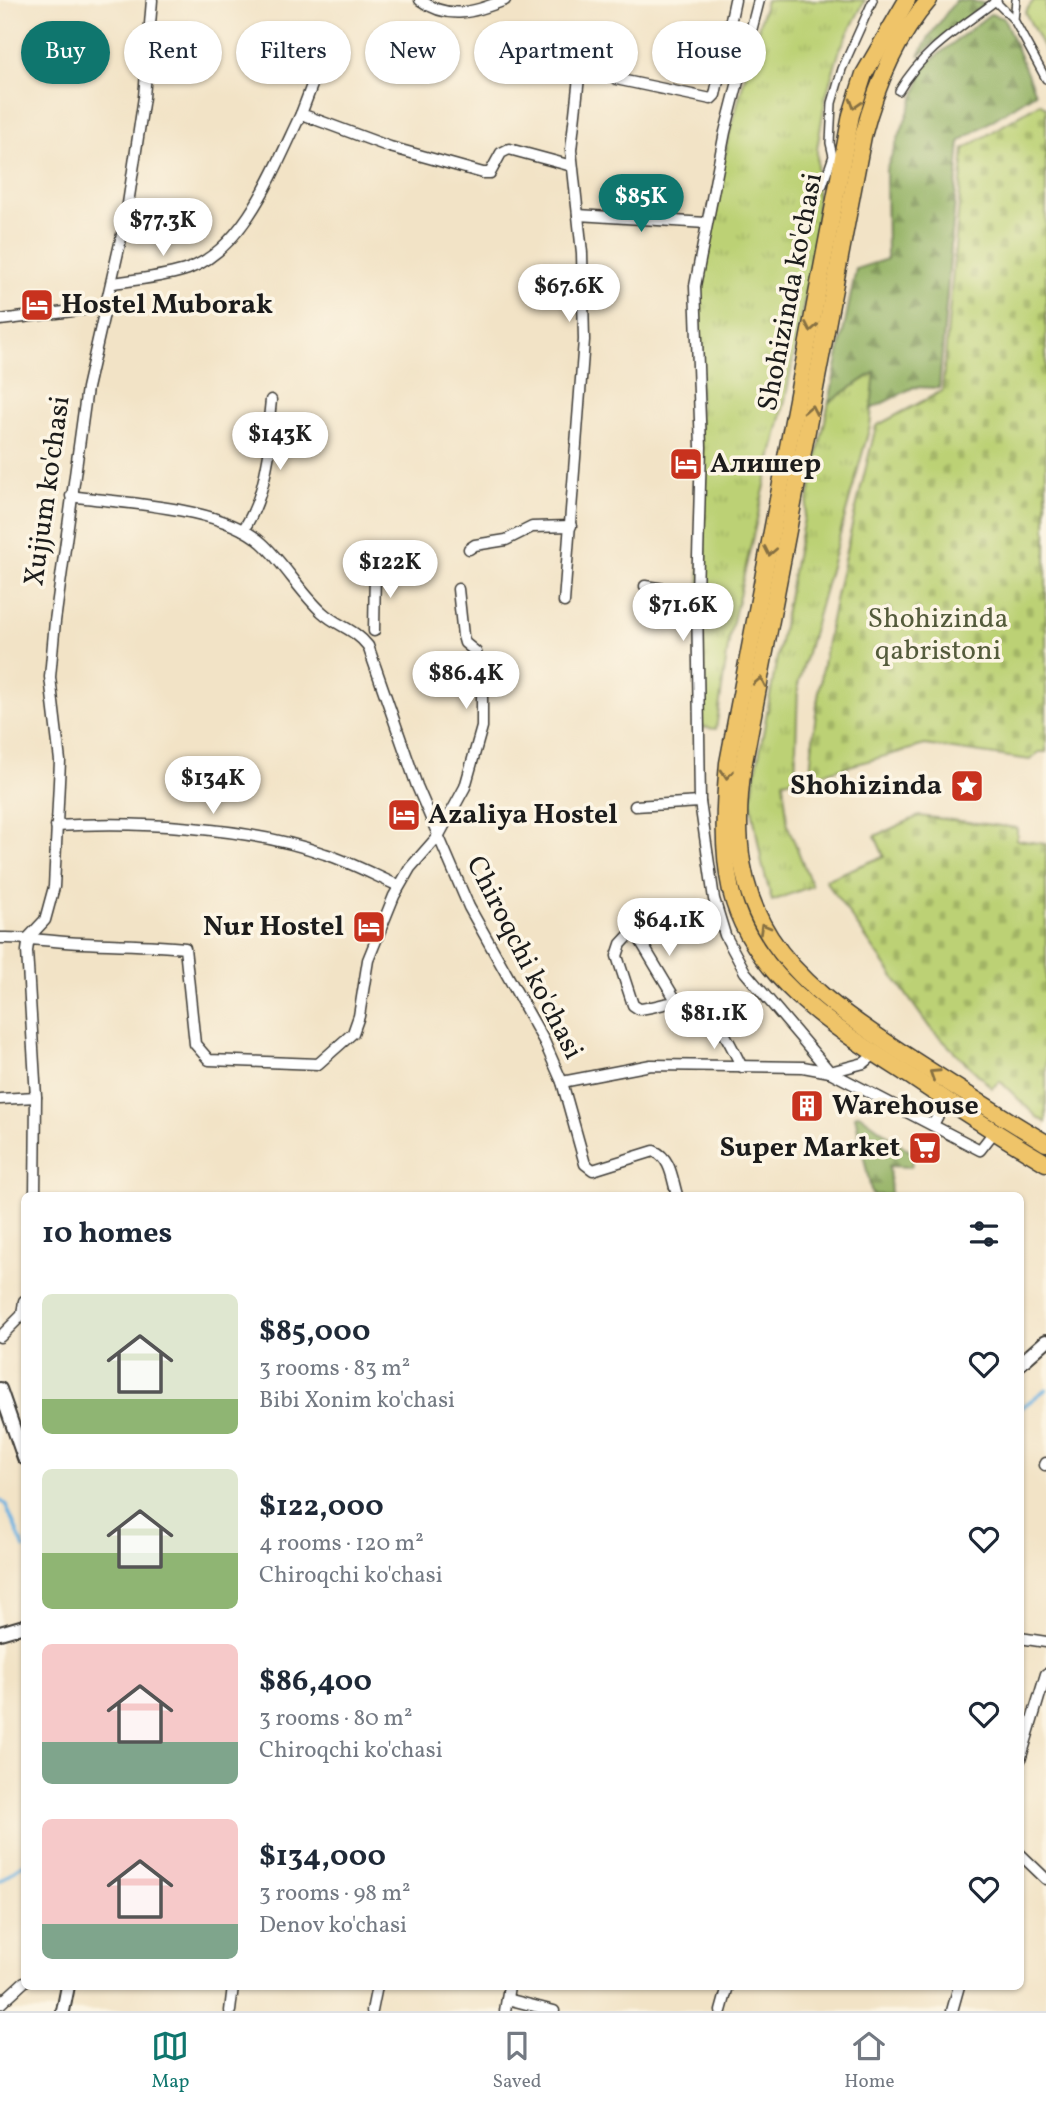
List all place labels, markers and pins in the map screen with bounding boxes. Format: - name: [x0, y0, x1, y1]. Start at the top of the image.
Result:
- pin: $85K: [600, 174, 682, 234]
- pin: $77.3K: [106, 198, 220, 258]
- pin: $67.6K: [512, 264, 626, 324]
- hotel icon: Hostel Muborak: [18, 286, 56, 324]
- place label: Hostel Muborak: [61, 286, 273, 325]
- pin: $143K: [231, 412, 329, 472]
- hotel icon: Алишер: [667, 445, 705, 483]
- place label: Алишер: [710, 445, 821, 484]
- pin: $122K: [341, 540, 439, 600]
- pin: $71.6K: [626, 584, 740, 643]
- pin: $86.4K: [409, 652, 523, 711]
- pin: $134K: [164, 756, 262, 816]
- place label: Shohizinda: [790, 767, 942, 806]
- place icon: Shohizinda: [948, 767, 986, 805]
- hotel icon: Azaliya Hostel: [385, 796, 423, 834]
- place label: Azaliya Hostel: [428, 796, 618, 835]
- pin: $64.1K: [612, 898, 726, 958]
- place label: Nur Hostel: [203, 908, 344, 947]
- hotel icon: Nur Hostel: [350, 908, 388, 946]
- pin: $81.1K: [657, 992, 771, 1051]
- building icon: Warehouse: [788, 1087, 826, 1125]
- place label: Warehouse: [832, 1087, 979, 1126]
- place label: Super Market: [719, 1129, 900, 1168]
- supermarket icon: Super Market: [906, 1129, 944, 1167]

